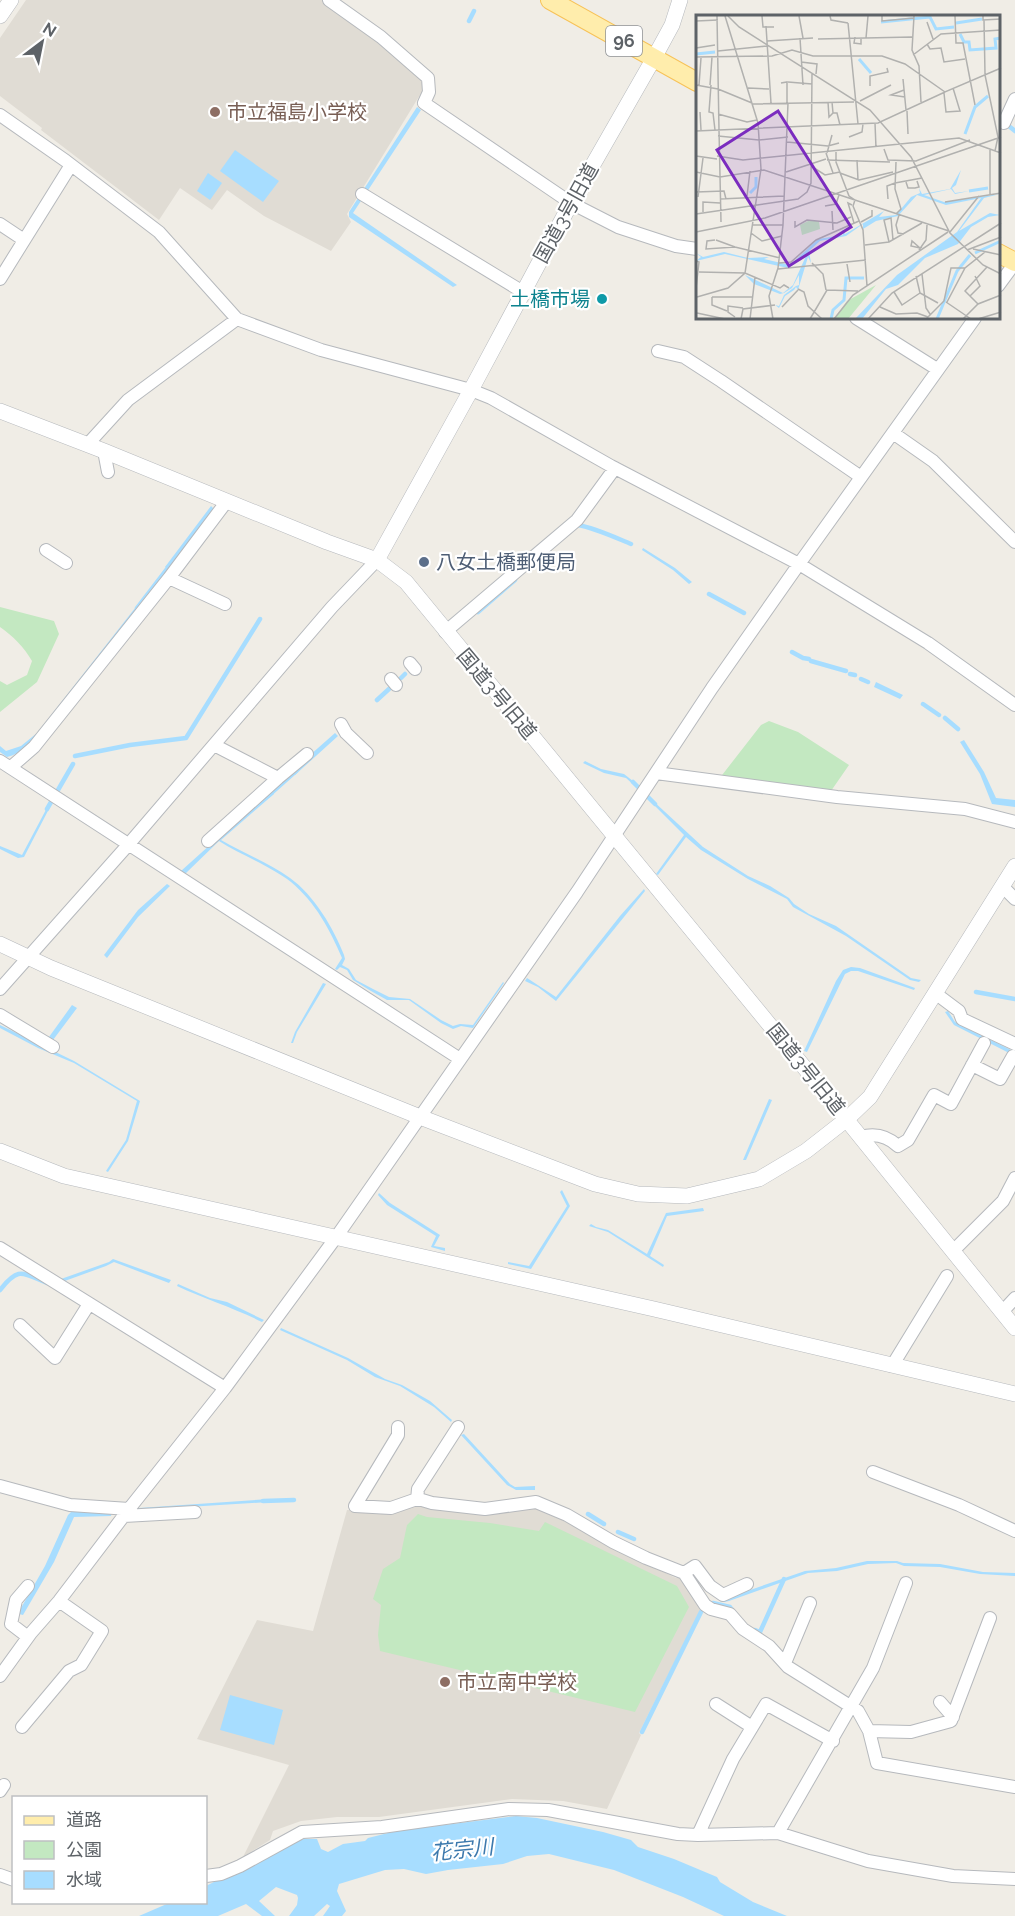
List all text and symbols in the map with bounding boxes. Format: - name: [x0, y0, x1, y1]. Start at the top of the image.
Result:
- north arrow: [12, 12, 72, 72]
- inset map: [696, 15, 1000, 320]
- text: N: [39, 18, 60, 41]
- road number: 96: [606, 26, 642, 56]
- place label: 市立福島小学校: [227, 100, 367, 124]
- marker: 市立福島小学校: [208, 105, 222, 119]
- street label: 国道3号旧道: [529, 159, 603, 267]
- place label: 土橋市場: [510, 287, 590, 311]
- marker: 土橋市場: [595, 292, 609, 306]
- place label: 八女土橋郵便局: [436, 550, 576, 574]
- marker: 八女土橋郵便局: [417, 555, 431, 569]
- street label: 国道3号旧道: [452, 644, 542, 744]
- street label: 国道3号旧道: [762, 1018, 850, 1120]
- place label: 市立南中学校: [457, 1670, 577, 1694]
- marker: 市立南中学校: [438, 1675, 452, 1689]
- legend: [12, 1796, 207, 1904]
- text: 道路: [66, 1809, 102, 1830]
- water label: 花宗川: [429, 1834, 497, 1865]
- text: 公園: [66, 1839, 102, 1860]
- text: 水域: [66, 1869, 102, 1890]

